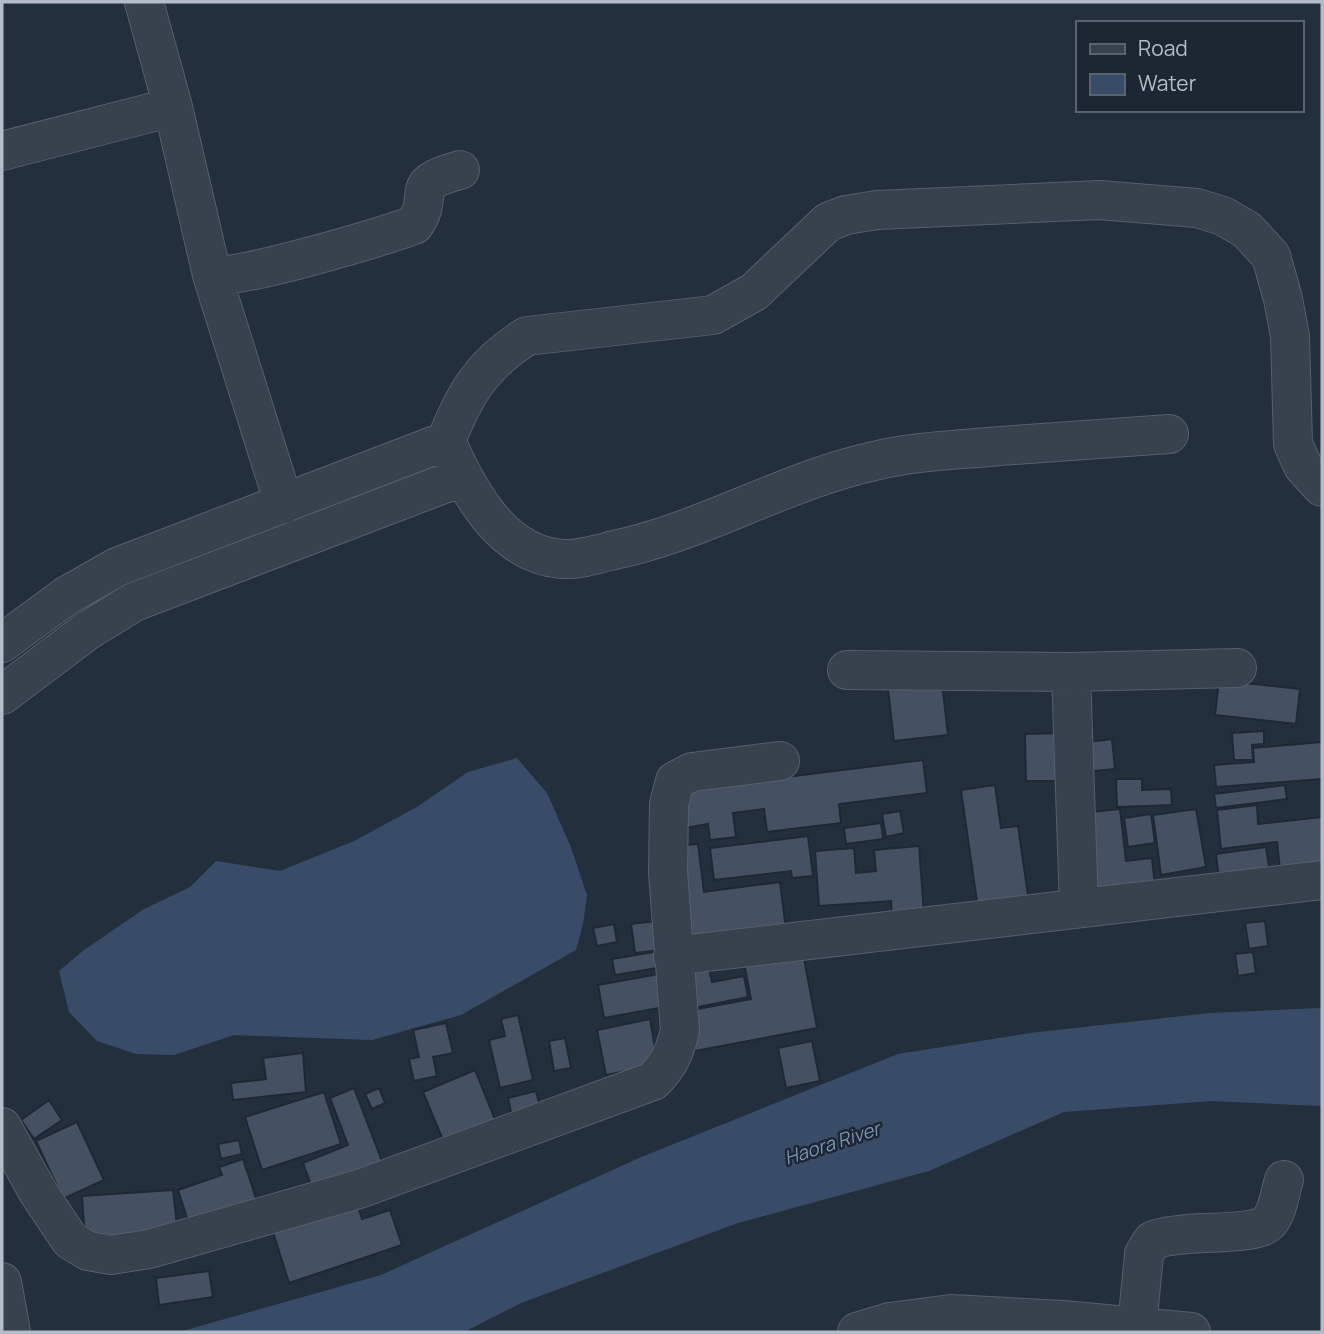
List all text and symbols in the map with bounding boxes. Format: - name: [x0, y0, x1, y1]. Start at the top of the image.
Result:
- legend: [1076, 21, 1303, 112]
- text: Road: [1138, 34, 1188, 62]
- text: Water: [1138, 69, 1197, 97]
- water label: Haora River: [781, 1115, 885, 1171]

